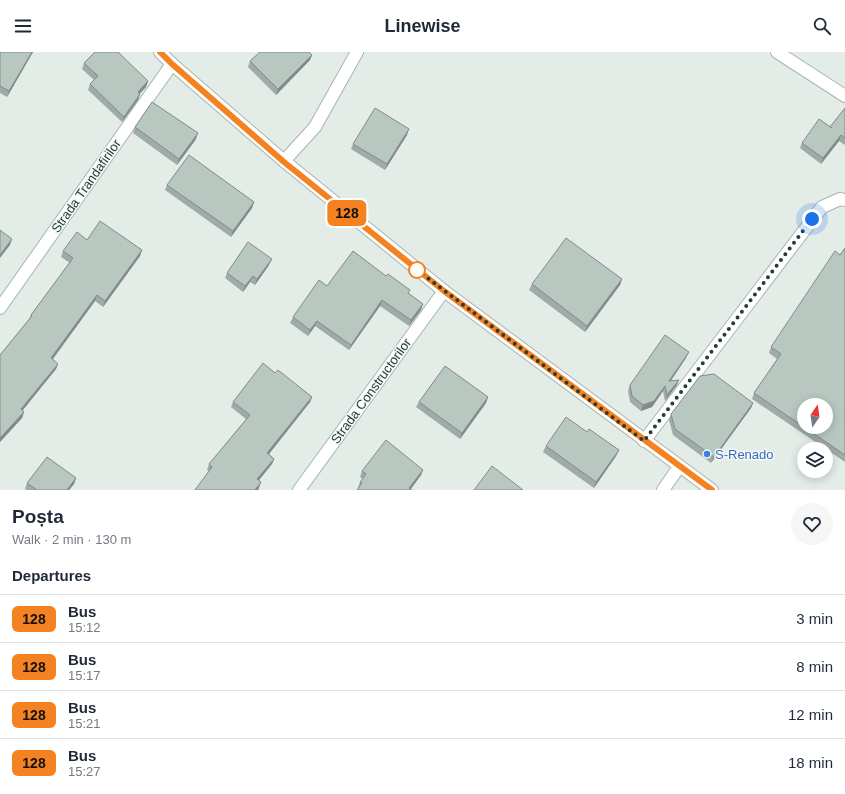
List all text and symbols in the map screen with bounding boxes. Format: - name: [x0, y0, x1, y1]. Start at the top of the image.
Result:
- icon: menu: [12, 15, 34, 37]
- icon: search: [811, 15, 833, 37]
- text: Linewise: [384, 16, 461, 36]
- street label: Strada Trandafirilor: [48, 136, 124, 236]
- line badge: 128: [324, 200, 370, 226]
- text: 128: [335, 205, 359, 221]
- your location: [802, 209, 822, 229]
- unlabelled marker: [408, 261, 426, 279]
- street label: Strada Constructorilor: [328, 335, 415, 447]
- north arrow: [797, 398, 833, 434]
- map controls: [797, 398, 833, 478]
- button: layers: [797, 442, 833, 478]
- place label: S-Renado: [715, 447, 774, 462]
- marker: S-Renado: [702, 449, 712, 459]
- button: heart: [791, 503, 833, 545]
- text: Poșta: [12, 506, 64, 527]
- text: Walk · 2 min · 130 m: [12, 532, 131, 547]
- text: Departures: [12, 567, 91, 584]
- text: Bus: [68, 603, 96, 620]
- text: 3 min: [796, 610, 833, 627]
- text: 128: [22, 611, 46, 627]
- text: 15:12: [68, 620, 101, 635]
- text: Bus: [68, 651, 96, 668]
- text: 8 min: [796, 658, 833, 675]
- text: 128: [22, 659, 46, 675]
- text: 15:17: [68, 668, 101, 683]
- text: Bus: [68, 699, 96, 716]
- text: 12 min: [788, 706, 833, 723]
- text: 128: [22, 707, 46, 723]
- text: 15:21: [68, 716, 101, 731]
- text: Bus: [68, 747, 96, 764]
- text: 18 min: [788, 754, 833, 771]
- text: 128: [22, 755, 46, 771]
- text: 15:27: [68, 764, 101, 779]

